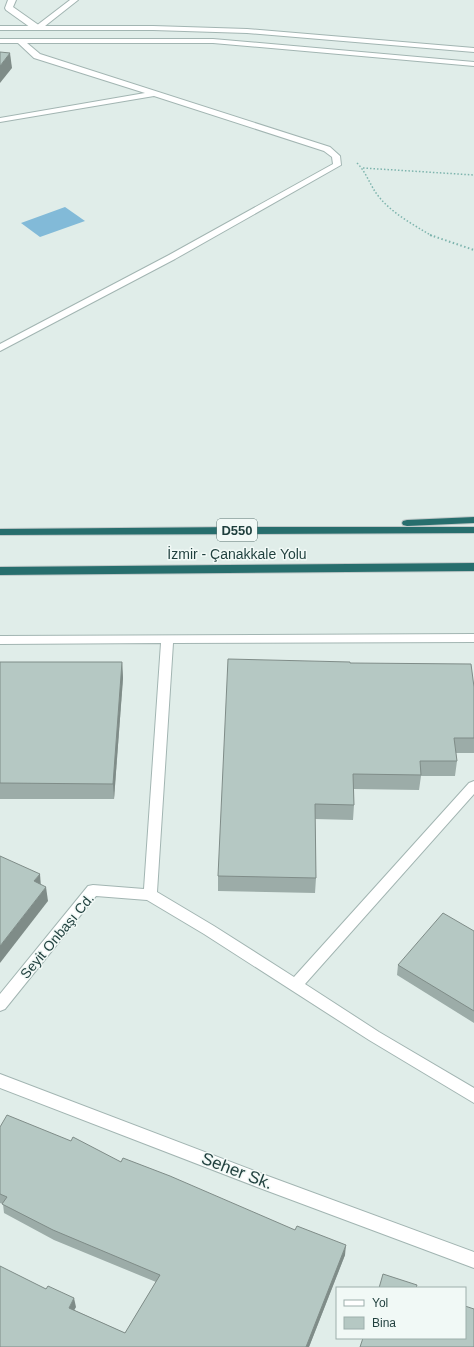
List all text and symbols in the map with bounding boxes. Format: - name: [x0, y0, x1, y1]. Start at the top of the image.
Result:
- road number: D550: [217, 519, 257, 541]
- street label: İzmir - Çanakkale Yolu: [167, 545, 307, 562]
- street label: Seyit Onbaşı Cd.: [17, 890, 97, 982]
- street label: Seher Sk.: [199, 1149, 275, 1193]
- legend: [336, 1287, 466, 1339]
- text: Yol: [372, 1296, 388, 1310]
- text: Bina: [372, 1316, 396, 1330]

